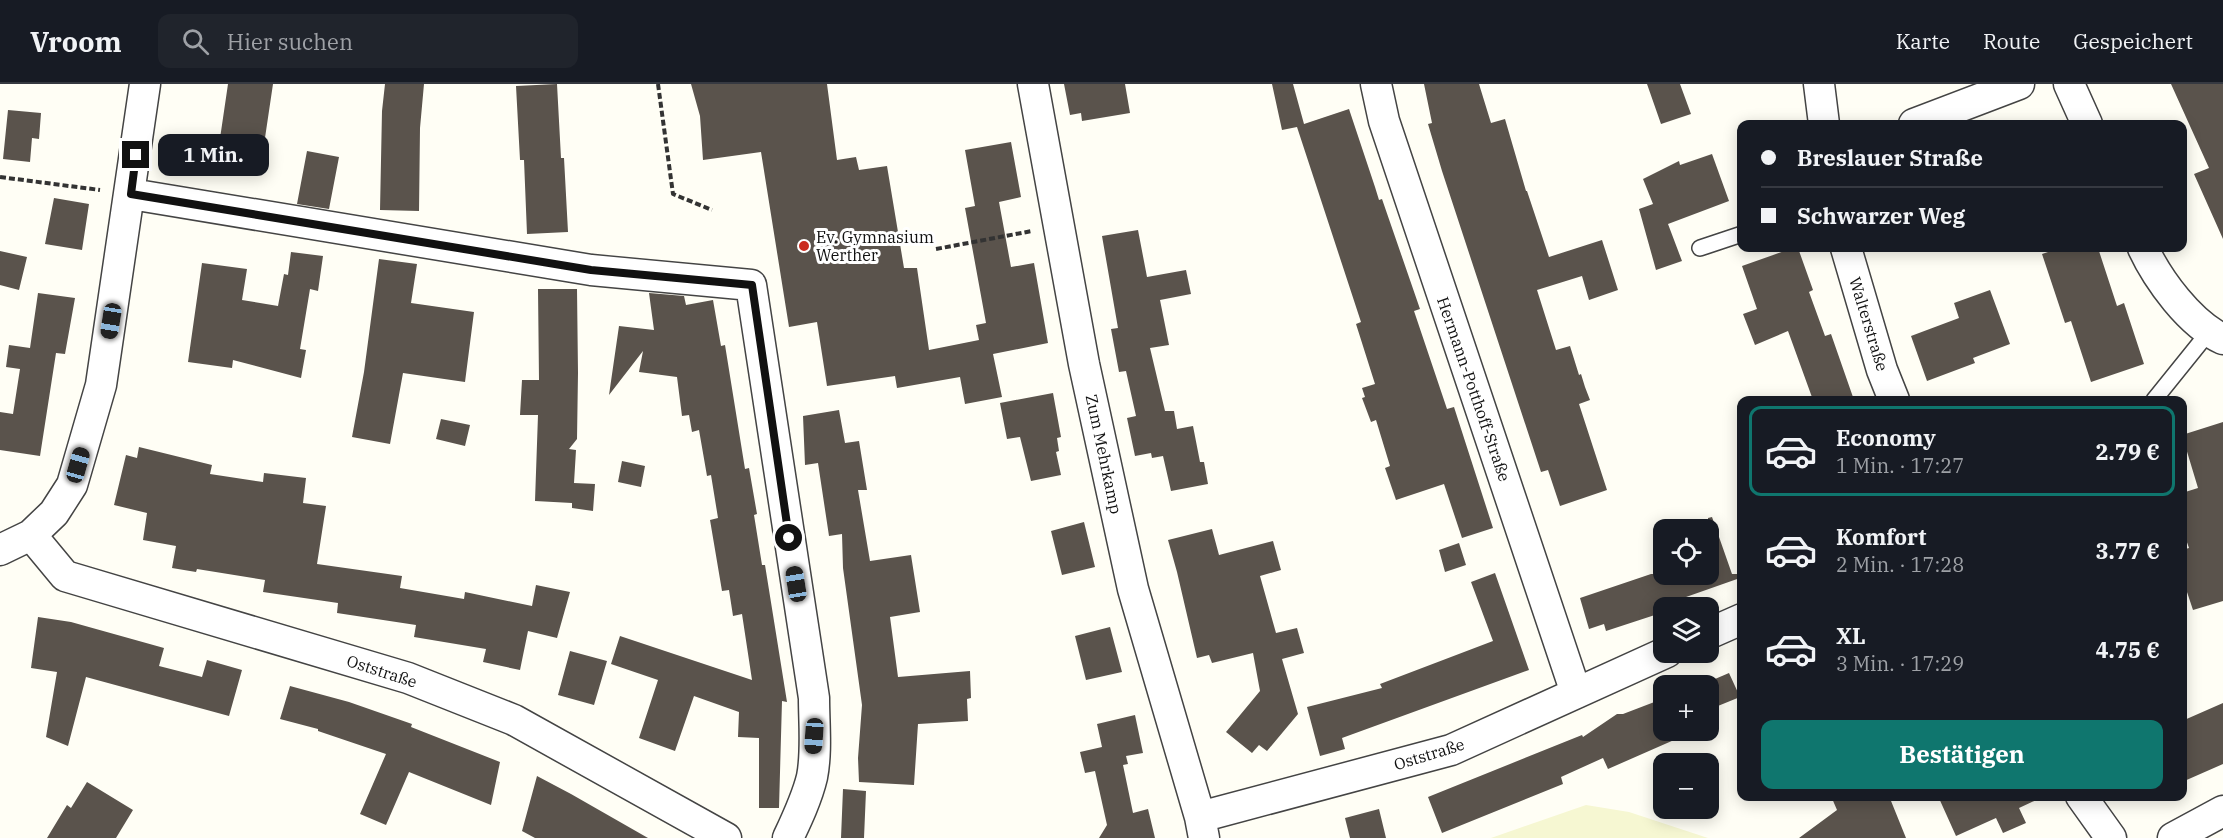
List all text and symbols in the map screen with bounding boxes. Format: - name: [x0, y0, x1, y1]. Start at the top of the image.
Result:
- search box: [158, 14, 578, 68]
- text: Vroom: [30, 23, 122, 60]
- icon: search: [179, 25, 212, 58]
- text: Hier suchen: [227, 27, 353, 56]
- text: Karte: [1896, 27, 1950, 55]
- text: Route: [1983, 27, 2040, 55]
- text: Gespeichert: [2073, 27, 2193, 55]
- callout: 1 Min.: [157, 134, 268, 176]
- route end: [122, 141, 149, 168]
- text: 1 Min.: [183, 141, 244, 168]
- text: Breslauer Straße: [1797, 143, 1983, 172]
- text: Schwarzer Weg: [1797, 201, 1965, 230]
- place label: Ev. Gymnasium Werther: [816, 227, 934, 265]
- marker: Ev. Gymnasium Werther: [797, 239, 811, 253]
- street label: Walterstraße: [1845, 275, 1893, 373]
- street label: Hermann-Potthoff-Straße: [1433, 294, 1515, 484]
- car: [99, 302, 123, 340]
- street label: Zum Mehrkamp: [1082, 392, 1126, 516]
- text: Economy: [1836, 423, 1936, 452]
- icon: car: [1764, 424, 1818, 478]
- text: 2.79 €: [2095, 437, 2160, 466]
- car: [64, 445, 92, 485]
- text: 1 Min. · 17:27: [1836, 452, 1964, 479]
- map controls: [1653, 519, 1719, 819]
- button: locate: [1653, 519, 1719, 585]
- text: Komfort: [1836, 522, 1926, 551]
- icon: car: [1764, 523, 1818, 577]
- route start: [775, 524, 802, 551]
- text: 3.77 €: [2095, 536, 2160, 565]
- text: 2 Min. · 17:28: [1836, 551, 1964, 578]
- car: [784, 565, 808, 603]
- button: layers: [1653, 597, 1719, 663]
- text: XL: [1836, 621, 1866, 650]
- icon: car: [1764, 622, 1818, 676]
- text: 4.75 €: [2095, 635, 2160, 664]
- street label: Oststraße: [344, 650, 420, 692]
- text: 3 Min. · 17:29: [1836, 650, 1964, 677]
- button: +: [1653, 675, 1719, 741]
- car: [804, 717, 824, 755]
- button: Bestätigen: [1761, 720, 2163, 789]
- street label: Oststraße: [1391, 734, 1467, 774]
- button: −: [1653, 753, 1719, 819]

